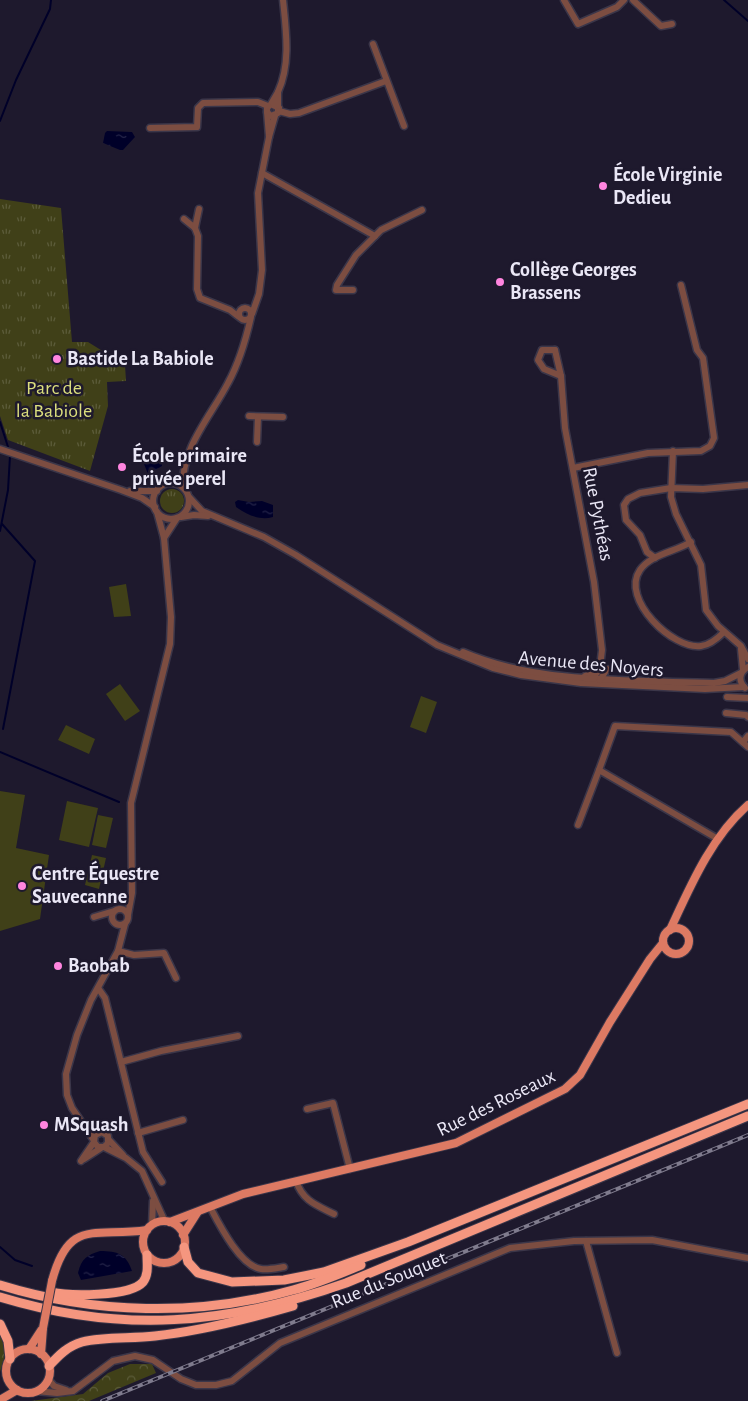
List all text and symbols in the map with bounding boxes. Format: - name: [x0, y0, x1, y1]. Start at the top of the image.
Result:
- place label: École Virginie Dedieu: [613, 161, 722, 208]
- marker: École Virginie Dedieu: [597, 180, 609, 192]
- place label: Collège Georges Brassens: [510, 260, 637, 303]
- marker: Collège Georges Brassens: [494, 276, 506, 288]
- place label: Bastide La Babiole: [67, 349, 214, 369]
- marker: Bastide La Babiole: [51, 353, 63, 365]
- park label: Parc de la Babiole: [16, 378, 92, 421]
- place label: École primaire privée perel: [132, 442, 247, 489]
- marker: École primaire privée perel: [116, 461, 128, 473]
- street label: Rue Pythéas: [579, 465, 617, 563]
- street label: Avenue des Noyers: [517, 648, 665, 680]
- place label: Centre Équestre Sauvecanne: [32, 860, 159, 907]
- marker: Centre Équestre Sauvecanne: [16, 880, 28, 892]
- place label: Baobab: [68, 956, 130, 976]
- marker: Baobab: [52, 960, 64, 972]
- street label: Rue des Roseaux: [434, 1066, 558, 1140]
- place label: MSquash: [54, 1115, 128, 1135]
- marker: MSquash: [38, 1119, 50, 1131]
- street label: Rue du Souquet: [329, 1248, 450, 1312]

